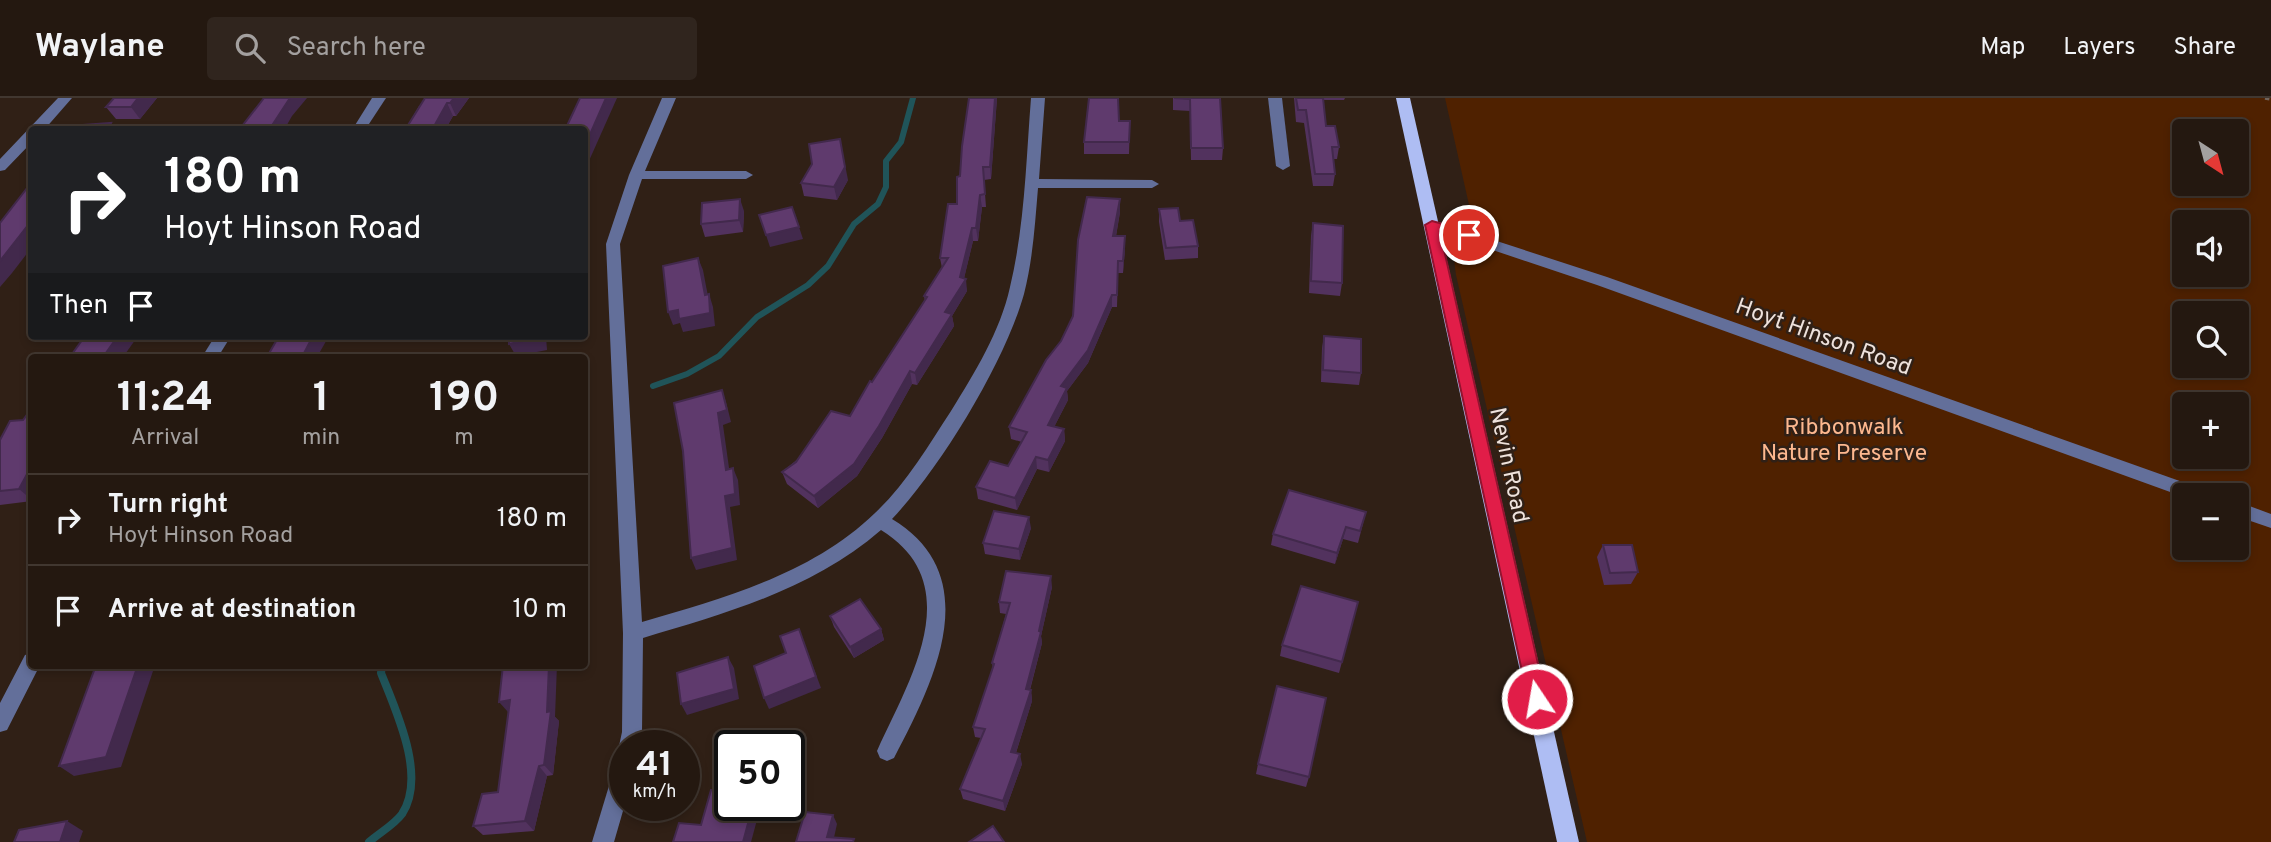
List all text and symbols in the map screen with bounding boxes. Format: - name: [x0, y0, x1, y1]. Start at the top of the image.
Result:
- search box: [207, 17, 697, 80]
- text: Waylane: [35, 27, 165, 69]
- icon: search: [231, 29, 269, 67]
- text: Search here: [287, 32, 426, 65]
- text: Map: [1980, 33, 2025, 63]
- text: Layers: [2063, 33, 2135, 63]
- text: Share: [2173, 33, 2236, 63]
- north arrow: [2172, 119, 2249, 196]
- map controls: [2172, 119, 2249, 560]
- text: 180 m: [164, 149, 301, 211]
- icon: right: [49, 154, 140, 245]
- pin: [1439, 205, 1499, 265]
- text: Hoyt Hinson Road: [164, 210, 422, 250]
- button: sound: [2172, 210, 2249, 287]
- icon: arrive: [1450, 216, 1488, 254]
- icon: arrive: [122, 287, 160, 325]
- text: Then: [49, 290, 108, 323]
- street label: Hoyt Hinson Road: [1731, 293, 1915, 384]
- button: search: [2172, 301, 2249, 378]
- text: 11:24: [117, 373, 213, 426]
- text: 1: [313, 373, 329, 426]
- text: 190: [429, 373, 499, 426]
- button: +: [2172, 392, 2249, 469]
- street label: Nevin Road: [1481, 405, 1534, 526]
- park label: Ribbonwalk Nature Preserve: [1761, 414, 1927, 469]
- text: Arrival: [131, 424, 199, 453]
- text: min: [302, 424, 340, 453]
- text: m: [454, 424, 474, 453]
- button: −: [2172, 483, 2249, 560]
- text: Turn right: [108, 489, 228, 522]
- icon: right: [49, 501, 87, 539]
- text: 180 m: [497, 503, 567, 536]
- text: Hoyt Hinson Road: [108, 522, 293, 551]
- icon: arrive: [49, 592, 87, 630]
- text: Arrive at destination: [108, 594, 356, 627]
- text: 10 m: [512, 594, 567, 627]
- position arrow: [1500, 662, 1574, 736]
- speed limit sign: 50: [714, 730, 805, 821]
- text: 41: [636, 744, 673, 788]
- text: km/h: [633, 781, 676, 804]

